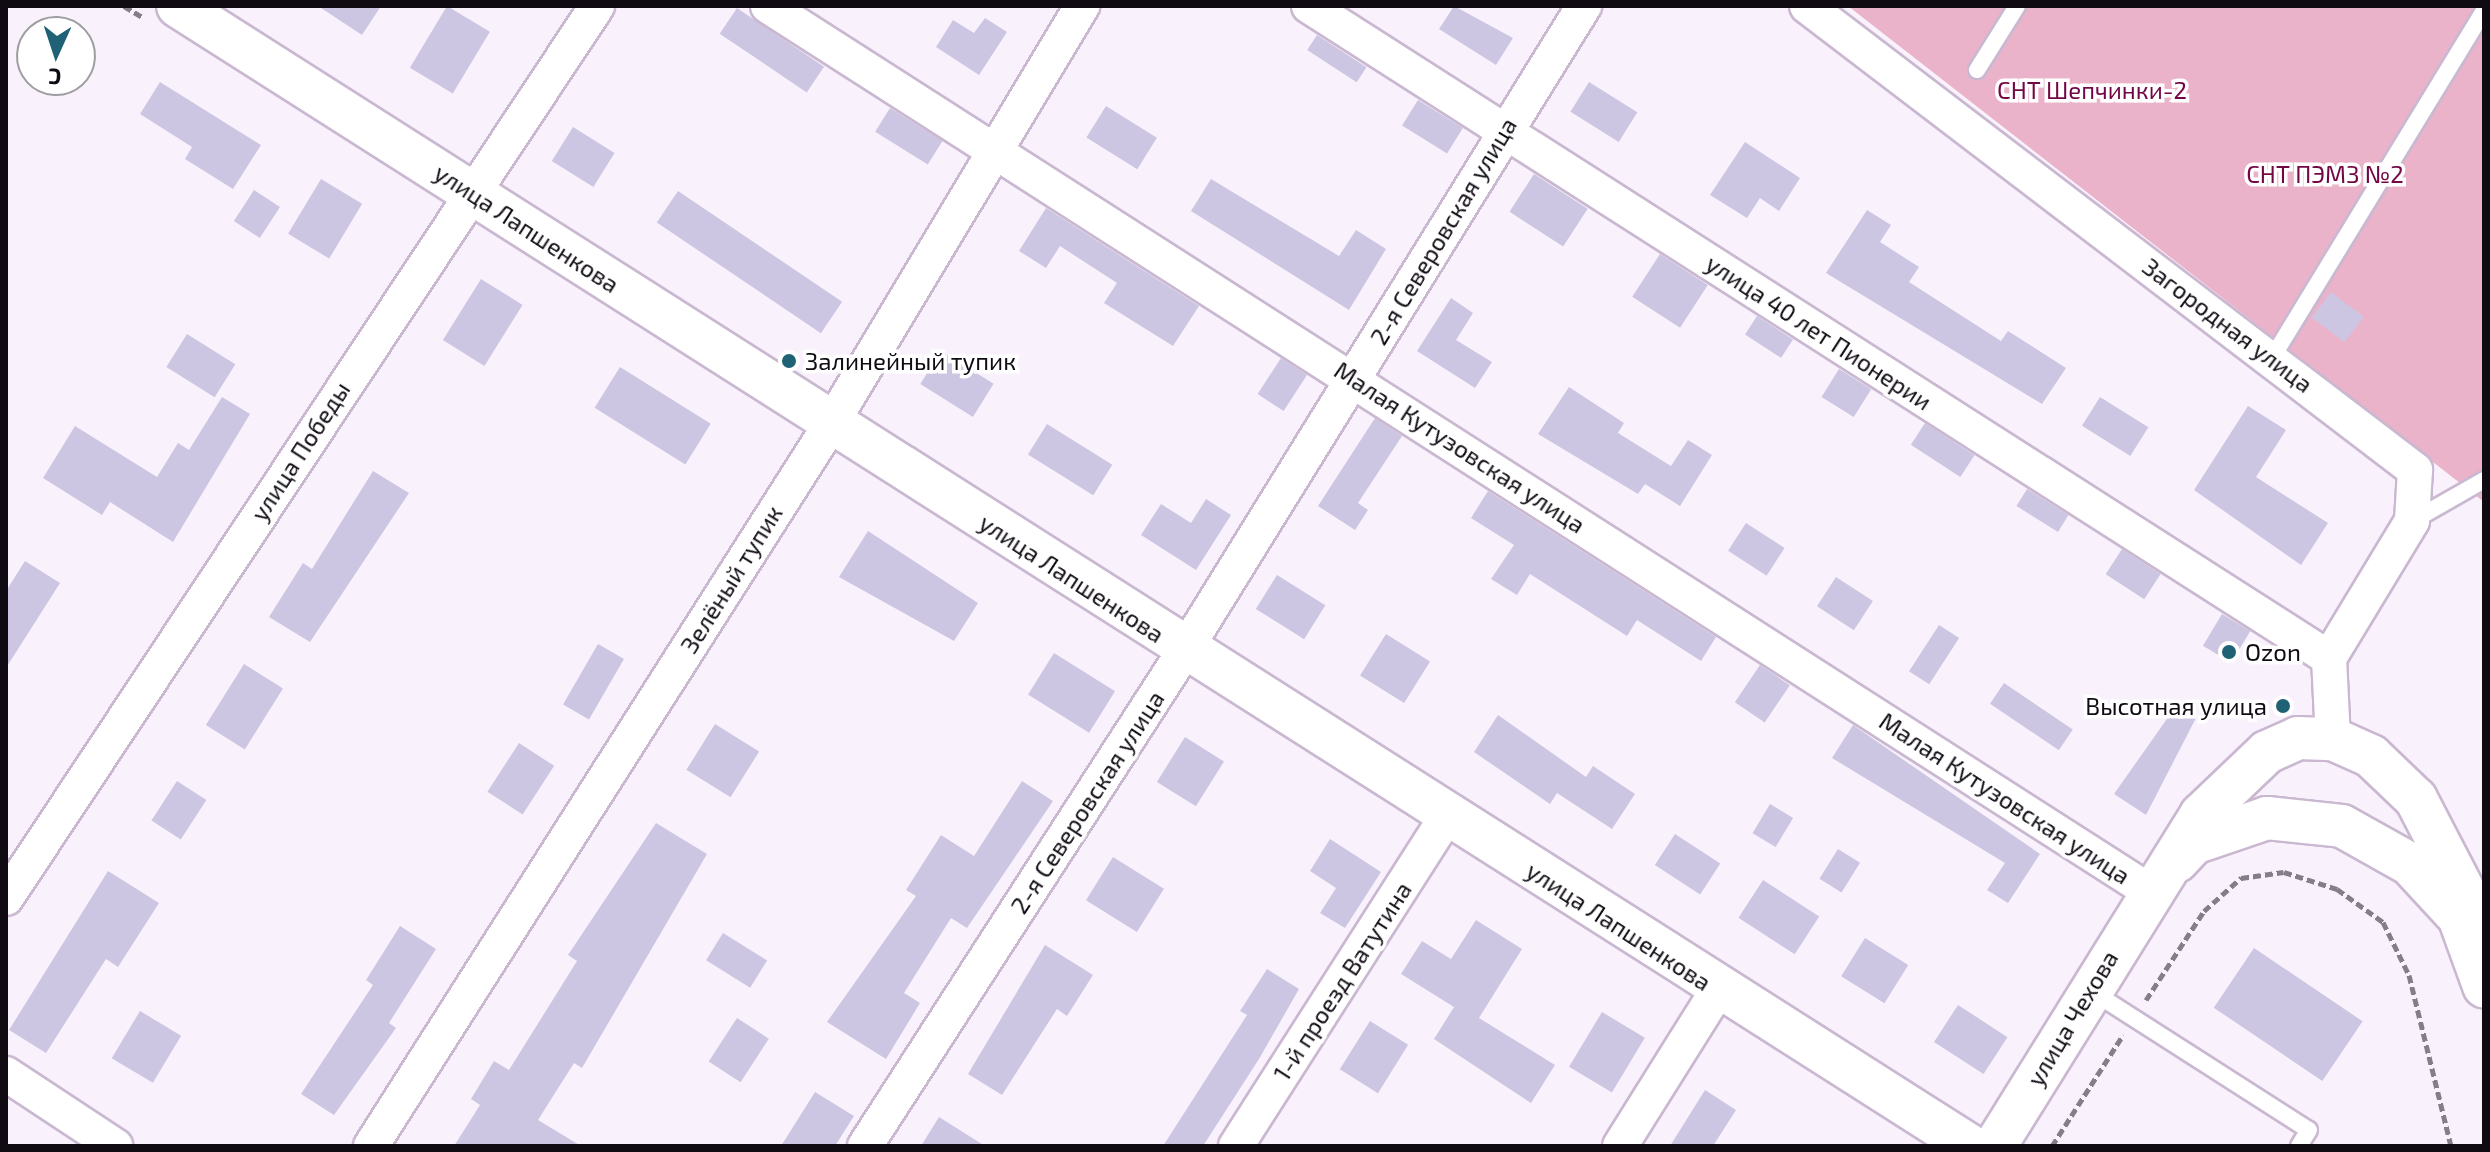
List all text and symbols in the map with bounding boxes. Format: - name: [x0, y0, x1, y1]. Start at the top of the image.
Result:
- north arrow: [16, 16, 96, 96]
- text: С: [48, 65, 62, 91]
- park label: СНТ Шепчинки-2: [1997, 76, 2187, 104]
- street label: 2-я Северовская улица: [1364, 112, 1522, 350]
- street label: улица Лапшенкова: [429, 158, 625, 298]
- park label: СНТ ПЭМЗ №2: [2246, 160, 2404, 188]
- street label: улица 40 лет Пионерии: [1701, 248, 1937, 416]
- street label: Загородная улица: [2137, 252, 2319, 398]
- place label: Залинейный тупик: [805, 347, 1016, 375]
- marker: Залинейный тупик: [780, 352, 798, 370]
- street label: Малая Кутузовская улица: [1329, 355, 1591, 539]
- street label: улица Победы: [244, 376, 356, 526]
- street label: Зелёный тупик: [674, 500, 788, 658]
- street label: улица Лапшенкова: [974, 508, 1170, 648]
- place label: Ozon: [2245, 638, 2301, 666]
- marker: Ozon: [2220, 643, 2238, 661]
- street label: 2-я Северовская улица: [1004, 685, 1170, 919]
- place label: Высотная улица: [2085, 692, 2267, 720]
- marker: Высотная улица: [2274, 697, 2292, 715]
- street label: Малая Кутузовская улица: [1874, 706, 2136, 890]
- street label: улица Лапшенкова: [1521, 856, 1717, 996]
- street label: 1-й проезд Ватутина: [1267, 876, 1417, 1086]
- street label: улица Чехова: [2020, 945, 2124, 1091]

